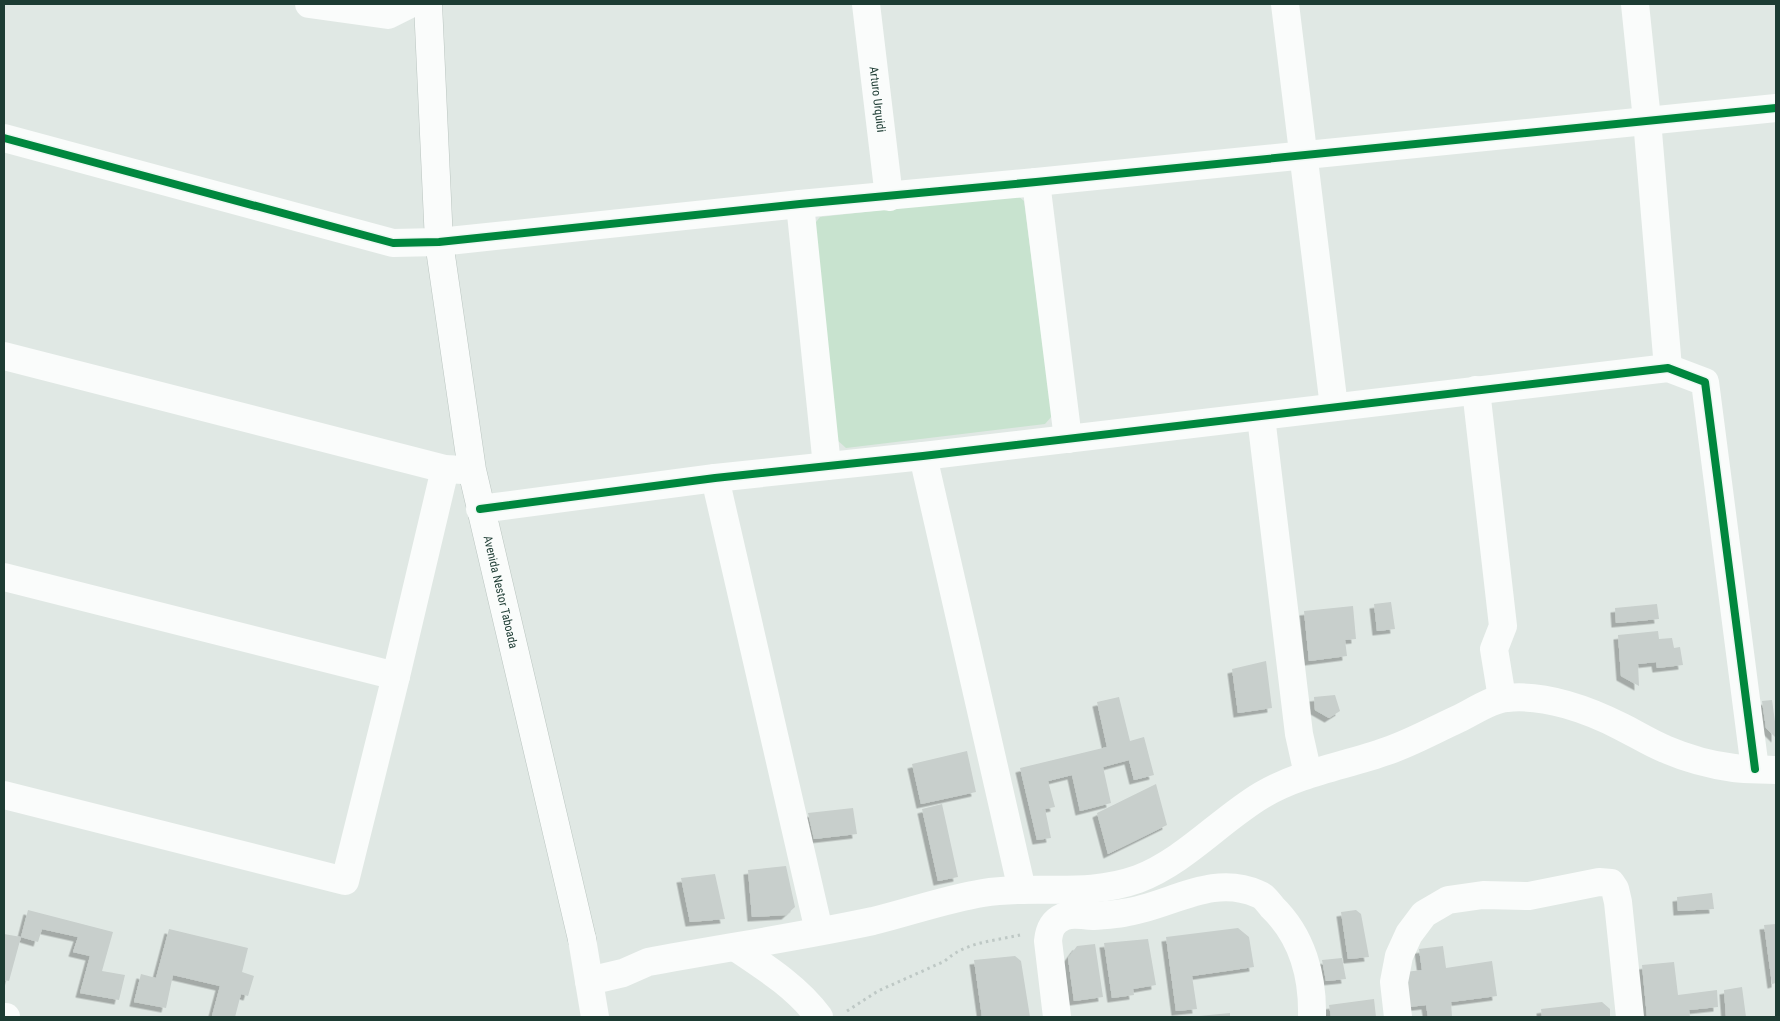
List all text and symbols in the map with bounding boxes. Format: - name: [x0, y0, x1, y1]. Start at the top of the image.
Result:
- street label: Arturo Urquidi: [866, 66, 888, 133]
- street label: Avenida Nestor Taboada: [481, 534, 521, 650]

